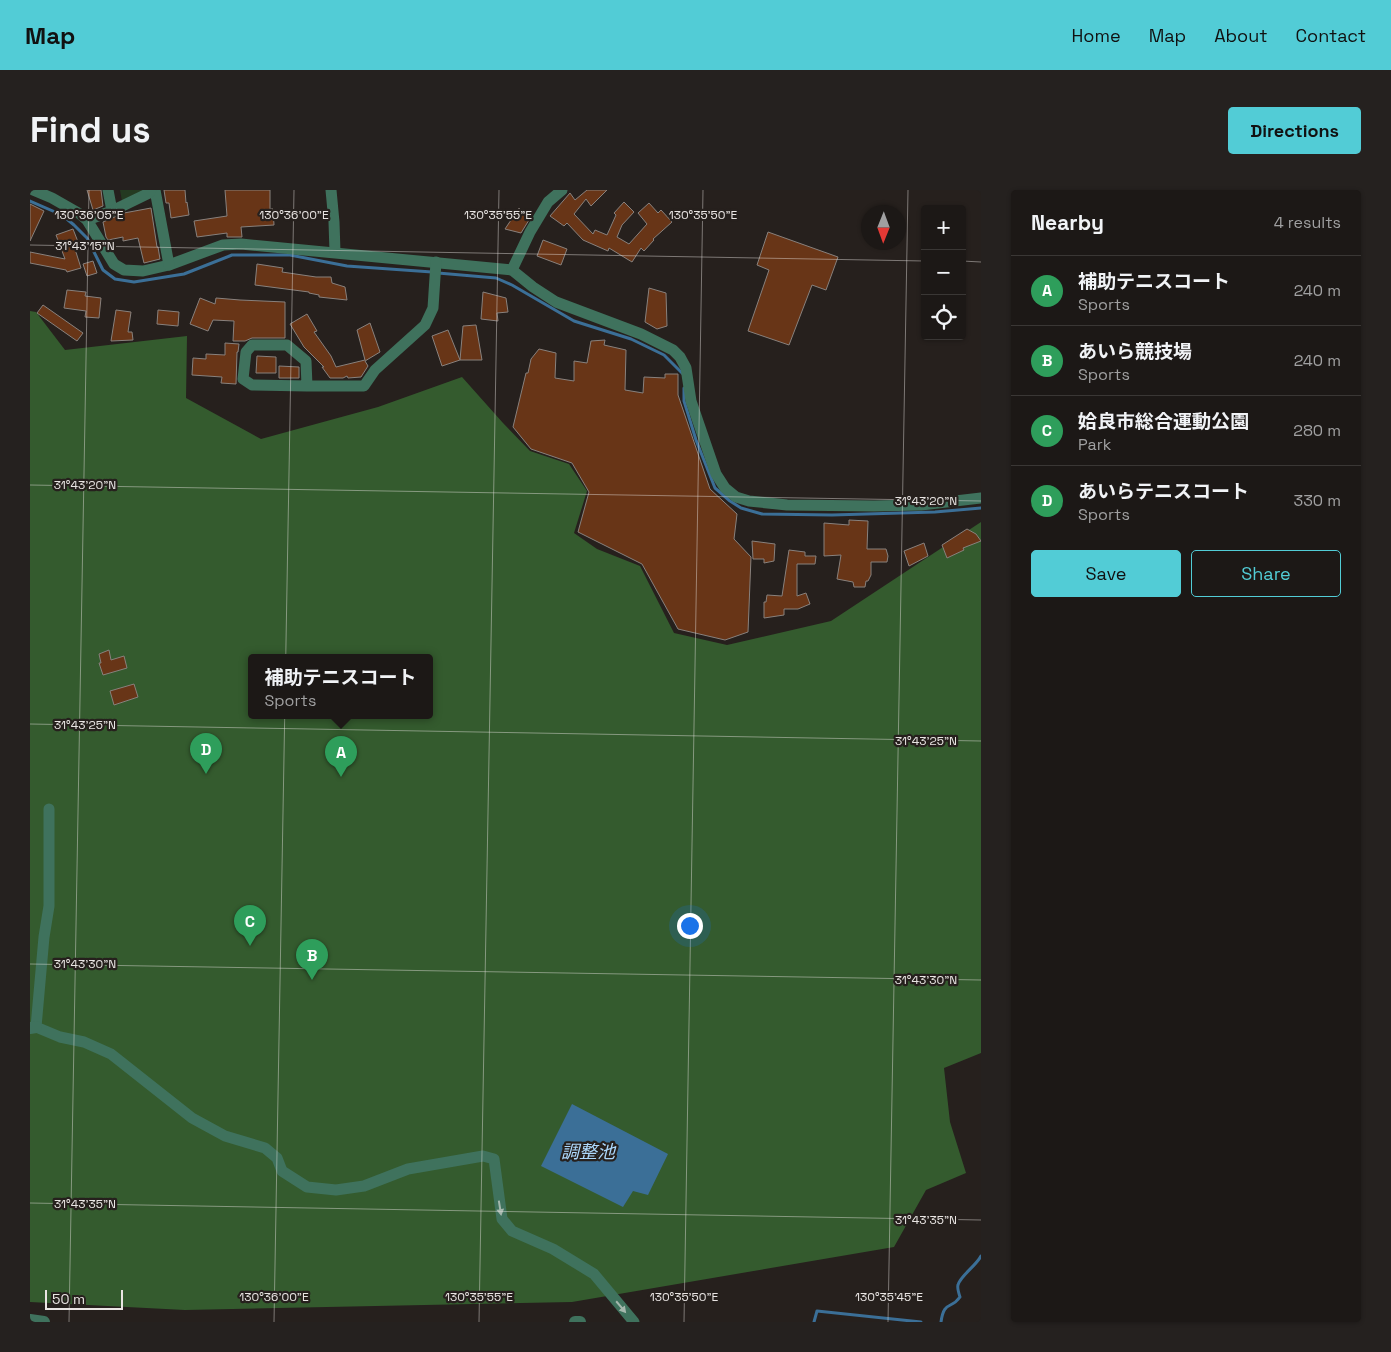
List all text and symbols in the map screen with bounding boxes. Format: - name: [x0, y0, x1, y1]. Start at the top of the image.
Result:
- text: Map: [25, 20, 75, 51]
- text: Home: [1072, 24, 1121, 47]
- text: Map: [1149, 24, 1186, 47]
- text: About: [1214, 24, 1268, 47]
- text: Contact: [1296, 24, 1366, 47]
- button: Directions: [1228, 107, 1361, 154]
- text: Find us: [30, 108, 151, 152]
- north arrow: [861, 205, 906, 250]
- map controls: [921, 205, 966, 340]
- button: +: [921, 205, 966, 250]
- text: 130°36'05"E: [55, 207, 124, 223]
- text: 130°36'00"E: [259, 207, 329, 223]
- text: 130°35'55"E: [464, 207, 532, 223]
- text: 130°35'50"E: [669, 207, 738, 223]
- text: Nearby: [1031, 209, 1104, 236]
- text: 4 results: [1274, 212, 1341, 233]
- text: 31°43'15"N: [55, 238, 115, 254]
- button: −: [921, 250, 966, 295]
- text: 補助テニスコート: [1078, 269, 1230, 294]
- text: A: [1042, 280, 1052, 301]
- text: 240 m: [1294, 280, 1341, 301]
- text: Sports: [1078, 294, 1130, 315]
- button: locate: [921, 295, 966, 340]
- text: あいら競技場: [1078, 339, 1192, 364]
- text: B: [1042, 350, 1052, 371]
- text: 240 m: [1294, 350, 1341, 371]
- text: Sports: [1078, 364, 1130, 385]
- text: 姶良市総合運動公園: [1078, 409, 1249, 434]
- text: C: [1042, 420, 1052, 441]
- text: 280 m: [1293, 420, 1341, 441]
- text: Park: [1078, 434, 1111, 455]
- text: 31°43'20"N: [54, 477, 116, 493]
- text: あいらテニスコート: [1078, 479, 1249, 504]
- text: D: [1042, 490, 1052, 511]
- text: 330 m: [1294, 490, 1341, 511]
- text: 31°43'20"N: [895, 493, 957, 509]
- text: Sports: [1078, 504, 1130, 525]
- button: Save: [1031, 550, 1181, 597]
- button: Share: [1191, 550, 1341, 597]
- popup: [248, 654, 433, 719]
- text: 補助テニスコート: [264, 665, 417, 690]
- text: Sports: [264, 690, 316, 711]
- text: 31°43'25"N: [54, 717, 116, 733]
- pin: D: [190, 733, 222, 774]
- text: 31°43'25"N: [895, 733, 957, 749]
- pin: A: [325, 736, 357, 777]
- pin: C: [234, 905, 266, 946]
- your location: [677, 913, 703, 939]
- pin: B: [296, 939, 328, 980]
- text: 31°43'30"N: [54, 956, 116, 972]
- text: 31°43'30"N: [895, 972, 957, 988]
- water label: 調整池: [561, 1140, 617, 1163]
- text: 31°43'35"N: [54, 1196, 116, 1212]
- one-way arrow: [496, 1200, 504, 1216]
- text: 31°43'35"N: [895, 1212, 957, 1228]
- scale bar: [45, 1287, 122, 1310]
- text: 130°36'00"E: [239, 1289, 309, 1305]
- text: 130°35'55"E: [445, 1289, 513, 1305]
- text: 130°35'50"E: [650, 1289, 719, 1305]
- text: 130°35'45"E: [855, 1289, 923, 1305]
- text: 50 m: [52, 1290, 85, 1308]
- one-way arrow: [616, 1300, 627, 1313]

